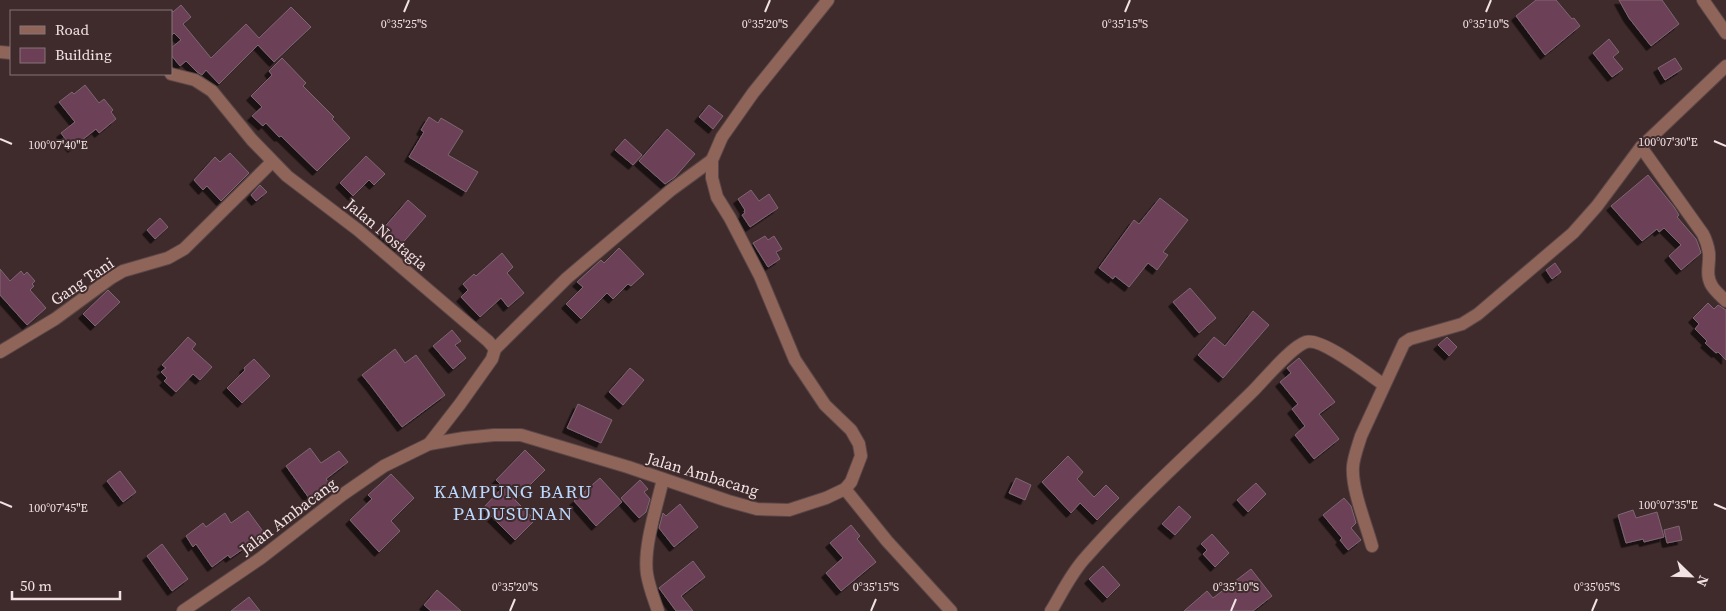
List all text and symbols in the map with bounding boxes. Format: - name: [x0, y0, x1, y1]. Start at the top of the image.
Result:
- legend: [10, 10, 172, 75]
- text: 0°35'25"S: [381, 16, 427, 32]
- text: 0°35'20"S: [742, 16, 788, 32]
- text: 0°35'15"S: [1102, 16, 1148, 32]
- text: 0°35'10"S: [1463, 16, 1509, 32]
- text: Road: [55, 19, 89, 40]
- text: Building: [55, 44, 112, 65]
- text: 100°07'30"E: [1638, 134, 1698, 150]
- text: 100°07'40"E: [28, 137, 88, 153]
- street label: Jalan Nostagia: [340, 192, 434, 276]
- street label: Gang Tani: [46, 252, 118, 310]
- street label: Jalan Ambacang: [643, 446, 762, 501]
- street label: Jalan Ambacang: [234, 472, 341, 560]
- district label: KAMPUNG BARU PADUSUNAN: [433, 478, 593, 526]
- text: 100°07'35"E: [1638, 497, 1698, 513]
- text: 100°07'45"E: [28, 500, 88, 516]
- north arrow: [1666, 551, 1716, 601]
- scale bar: [12, 568, 120, 600]
- text: N: [1692, 572, 1714, 590]
- text: 50 m: [20, 575, 52, 596]
- text: 0°35'20"S: [492, 579, 538, 595]
- text: 0°35'15"S: [853, 579, 899, 595]
- text: 0°35'10"S: [1213, 579, 1259, 595]
- text: 0°35'05"S: [1574, 579, 1620, 595]

